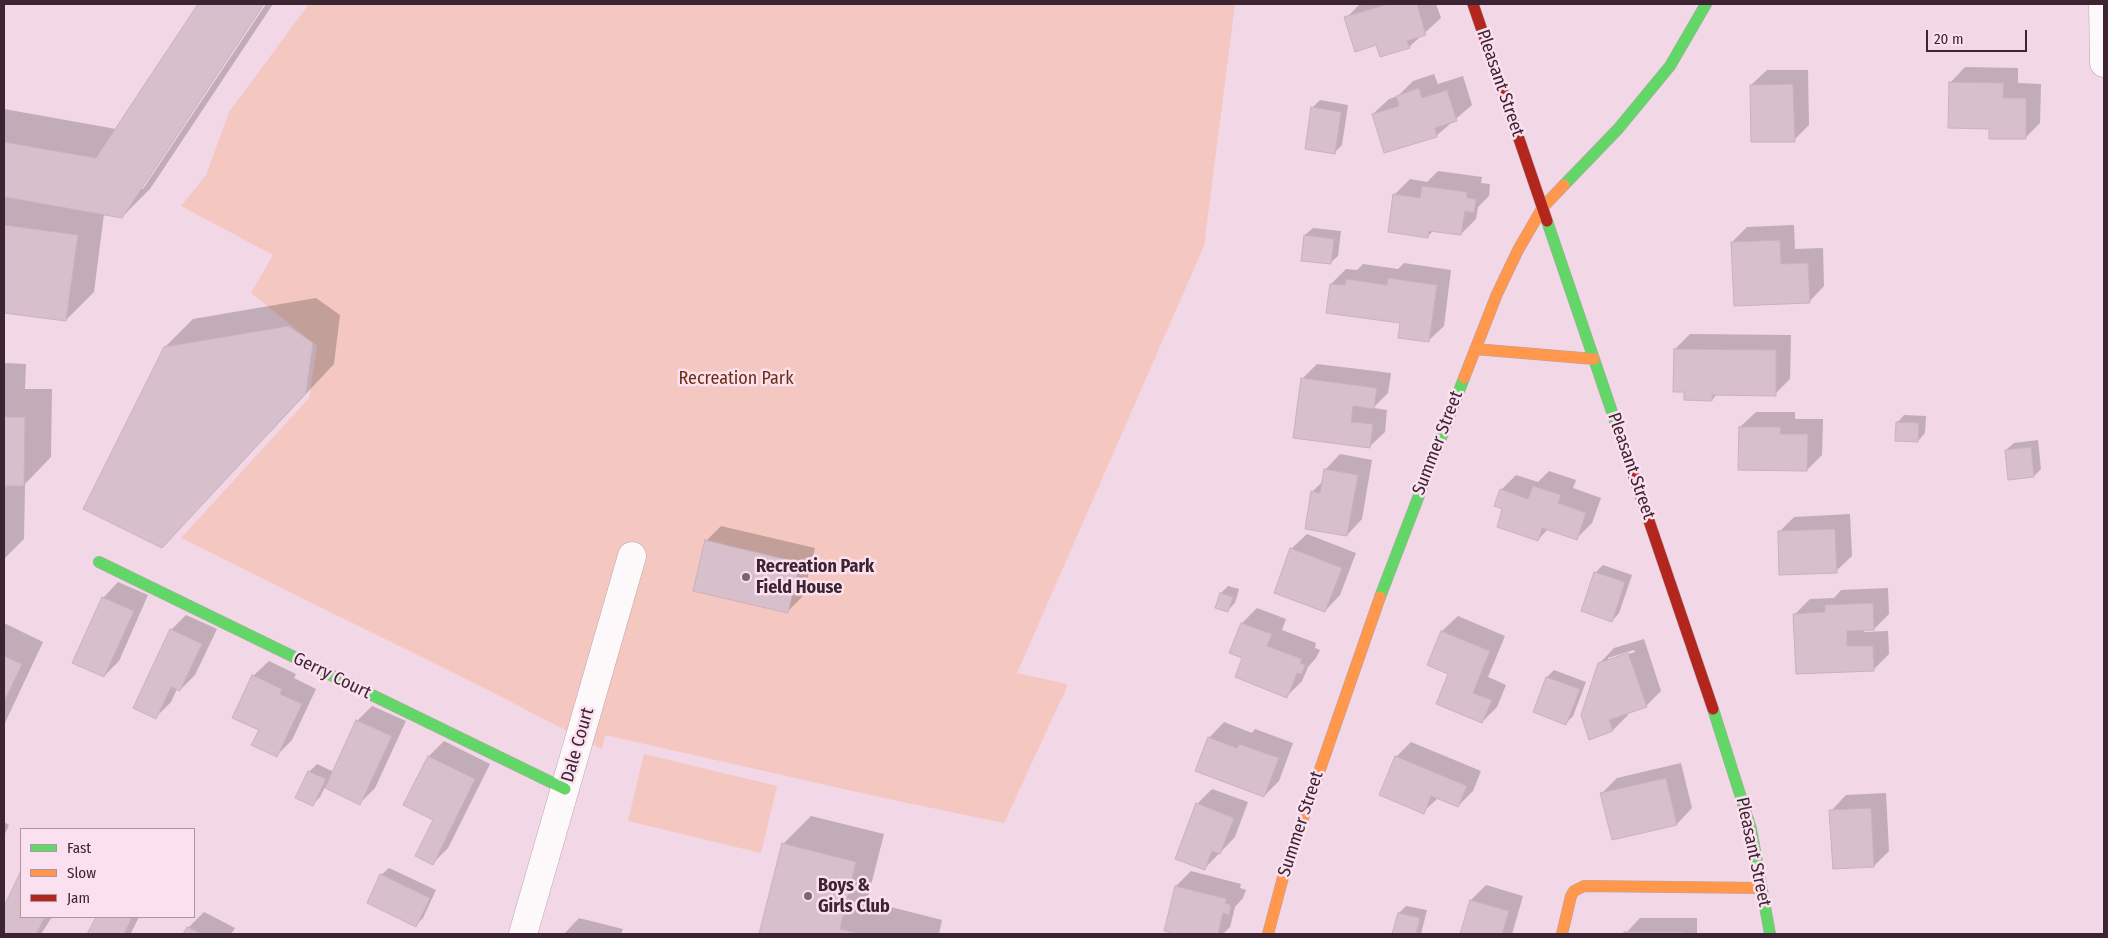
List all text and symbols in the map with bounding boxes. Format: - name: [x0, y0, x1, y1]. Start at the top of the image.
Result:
- scale bar: [1928, 20, 2029, 52]
- street label: Pleasant Street: [1472, 27, 1528, 139]
- text: 20 m: [1934, 30, 1964, 48]
- park label: Recreation Park: [678, 368, 794, 390]
- street label: Summer Street: [1408, 388, 1468, 498]
- street label: Pleasant Street: [1603, 410, 1659, 522]
- place label: Recreation Park Field House: [756, 556, 874, 598]
- marker: Recreation Park Field House: [740, 571, 752, 583]
- street label: Gerry Court: [290, 648, 374, 704]
- street label: Dale Court: [557, 705, 599, 785]
- street label: Summer Street: [1274, 769, 1328, 879]
- street label: Pleasant Street: [1731, 795, 1775, 909]
- legend: [20, 828, 195, 918]
- text: Fast: [67, 839, 91, 857]
- text: Slow: [67, 864, 96, 882]
- place label: Boys & Girls Club: [818, 875, 890, 918]
- text: Jam: [67, 889, 90, 907]
- marker: Boys & Girls Club: [802, 890, 814, 902]

